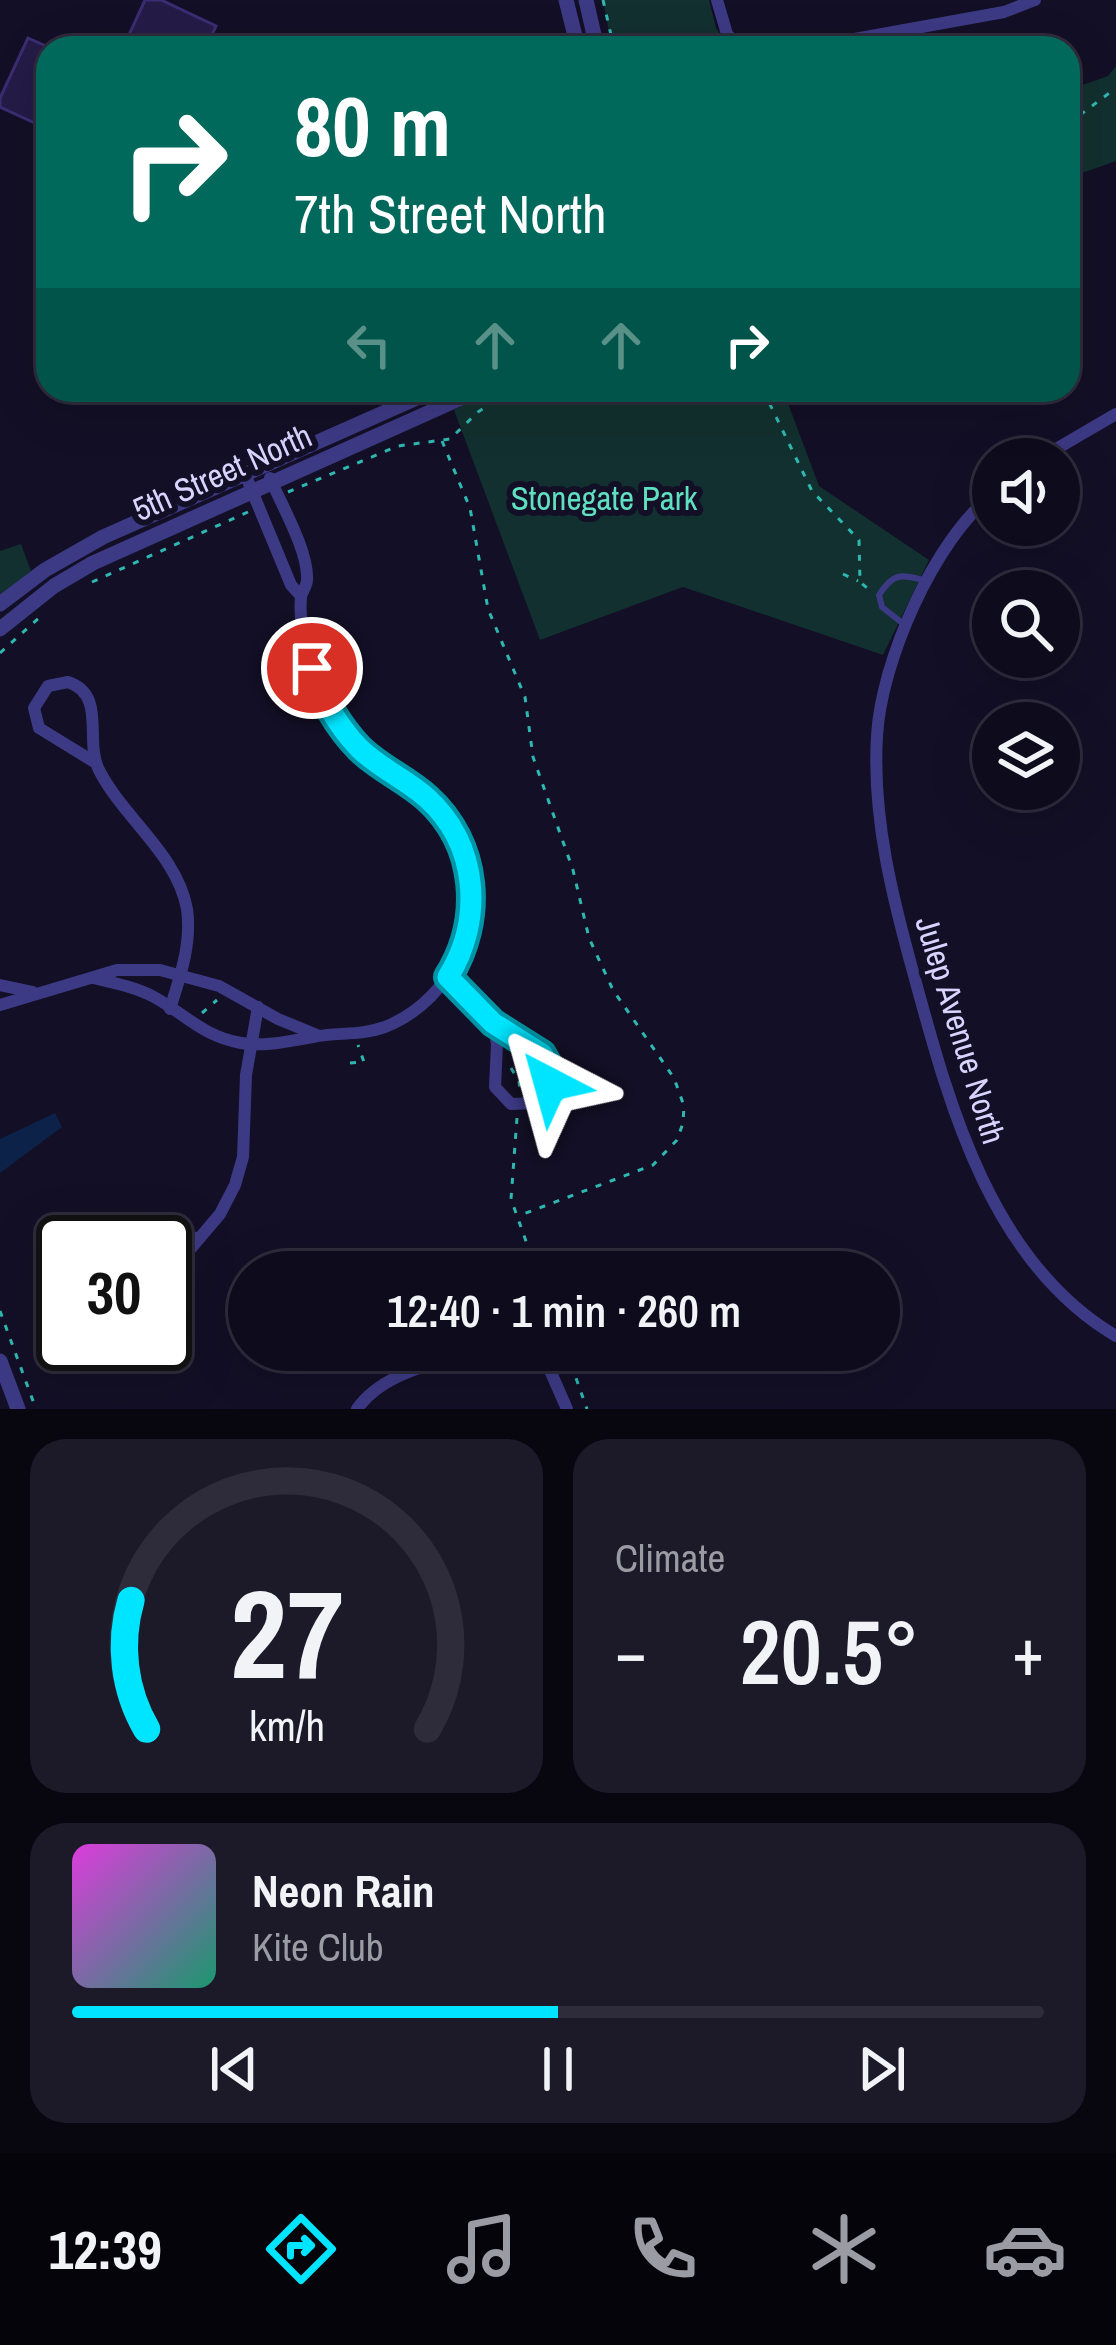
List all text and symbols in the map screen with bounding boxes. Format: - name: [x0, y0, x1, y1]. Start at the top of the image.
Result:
- text: 80 m: [294, 69, 451, 182]
- icon: right: [96, 84, 252, 240]
- text: 7th Street North: [294, 177, 607, 250]
- icon: left: [336, 312, 402, 378]
- icon: ahead: [462, 312, 528, 378]
- icon: ahead: [588, 312, 654, 378]
- icon: right: [714, 312, 780, 378]
- street label: 5th Street North: [126, 413, 318, 531]
- map controls: [972, 438, 1080, 810]
- button: sound: [972, 438, 1080, 546]
- park label: Stonegate Park: [511, 476, 698, 520]
- button: search: [972, 570, 1080, 678]
- pin: [261, 617, 363, 719]
- icon: arrive: [279, 635, 345, 701]
- button: layers: [972, 702, 1080, 810]
- street label: Julep Avenue North: [906, 911, 1016, 1149]
- position arrow: [487, 1021, 613, 1147]
- speed limit sign: 30: [36, 1215, 192, 1371]
- text: 12:40 · 1 min · 260 m: [387, 1280, 741, 1341]
- text: Climate: [615, 1532, 725, 1584]
- text: 27: [230, 1549, 343, 1717]
- text: 20.5°: [740, 1591, 919, 1712]
- text: −: [615, 1607, 647, 1696]
- text: +: [1012, 1607, 1044, 1696]
- text: km/h: [248, 1697, 325, 1754]
- text: Neon Rain: [252, 1860, 434, 1921]
- text: Kite Club: [252, 1921, 384, 1973]
- icon: previous: [201, 2036, 267, 2102]
- icon: pause: [525, 2036, 591, 2102]
- icon: next: [849, 2036, 915, 2102]
- icon: directions: [259, 2207, 343, 2291]
- icon: music: [440, 2207, 524, 2291]
- icon: phone: [621, 2207, 705, 2291]
- icon: climate: [802, 2207, 886, 2291]
- icon: car: [983, 2207, 1067, 2291]
- text: 12:39: [49, 2213, 162, 2286]

